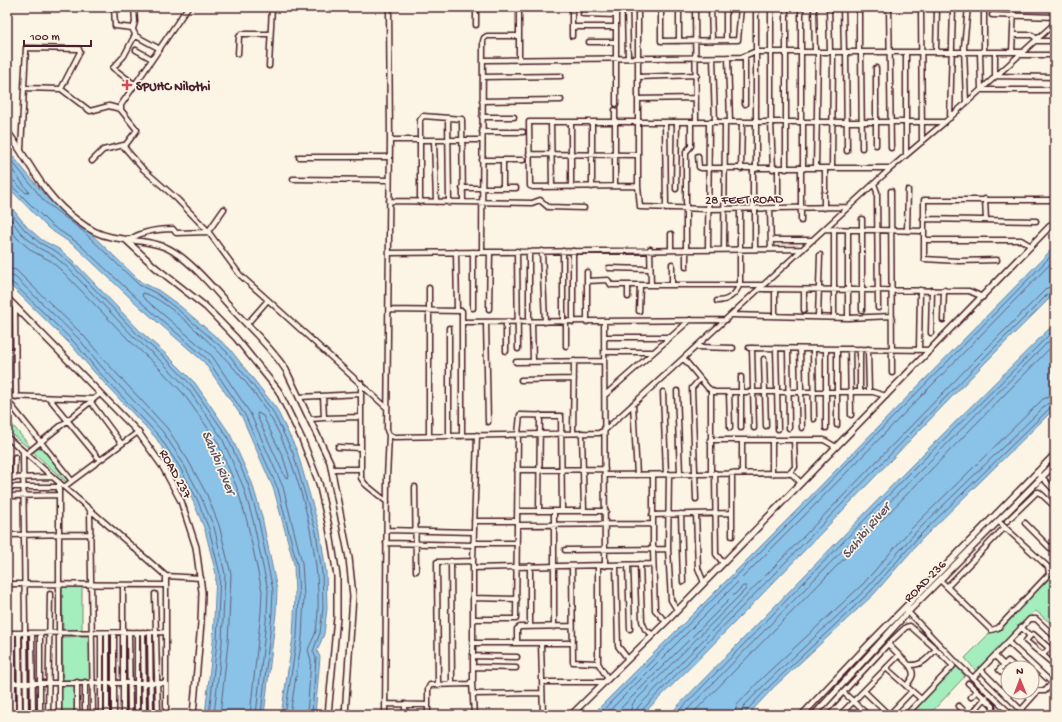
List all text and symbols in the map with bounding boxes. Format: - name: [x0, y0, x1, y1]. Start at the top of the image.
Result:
- scale bar: [24, 22, 91, 48]
- text: 100 m: [29, 31, 60, 45]
- marker: SPUHC Nilothi: [121, 79, 133, 91]
- place label: SPUHC Nilothi: [136, 80, 210, 95]
- street label: 28 FEET ROAD: [705, 192, 784, 209]
- water label: Sahibi River: [197, 429, 240, 500]
- street label: ROAD 237: [155, 447, 195, 502]
- water label: Sahibi River: [839, 498, 897, 563]
- street label: ROAD 236: [902, 557, 950, 606]
- north arrow: [1000, 660, 1040, 700]
- text: N: [1016, 666, 1024, 678]

